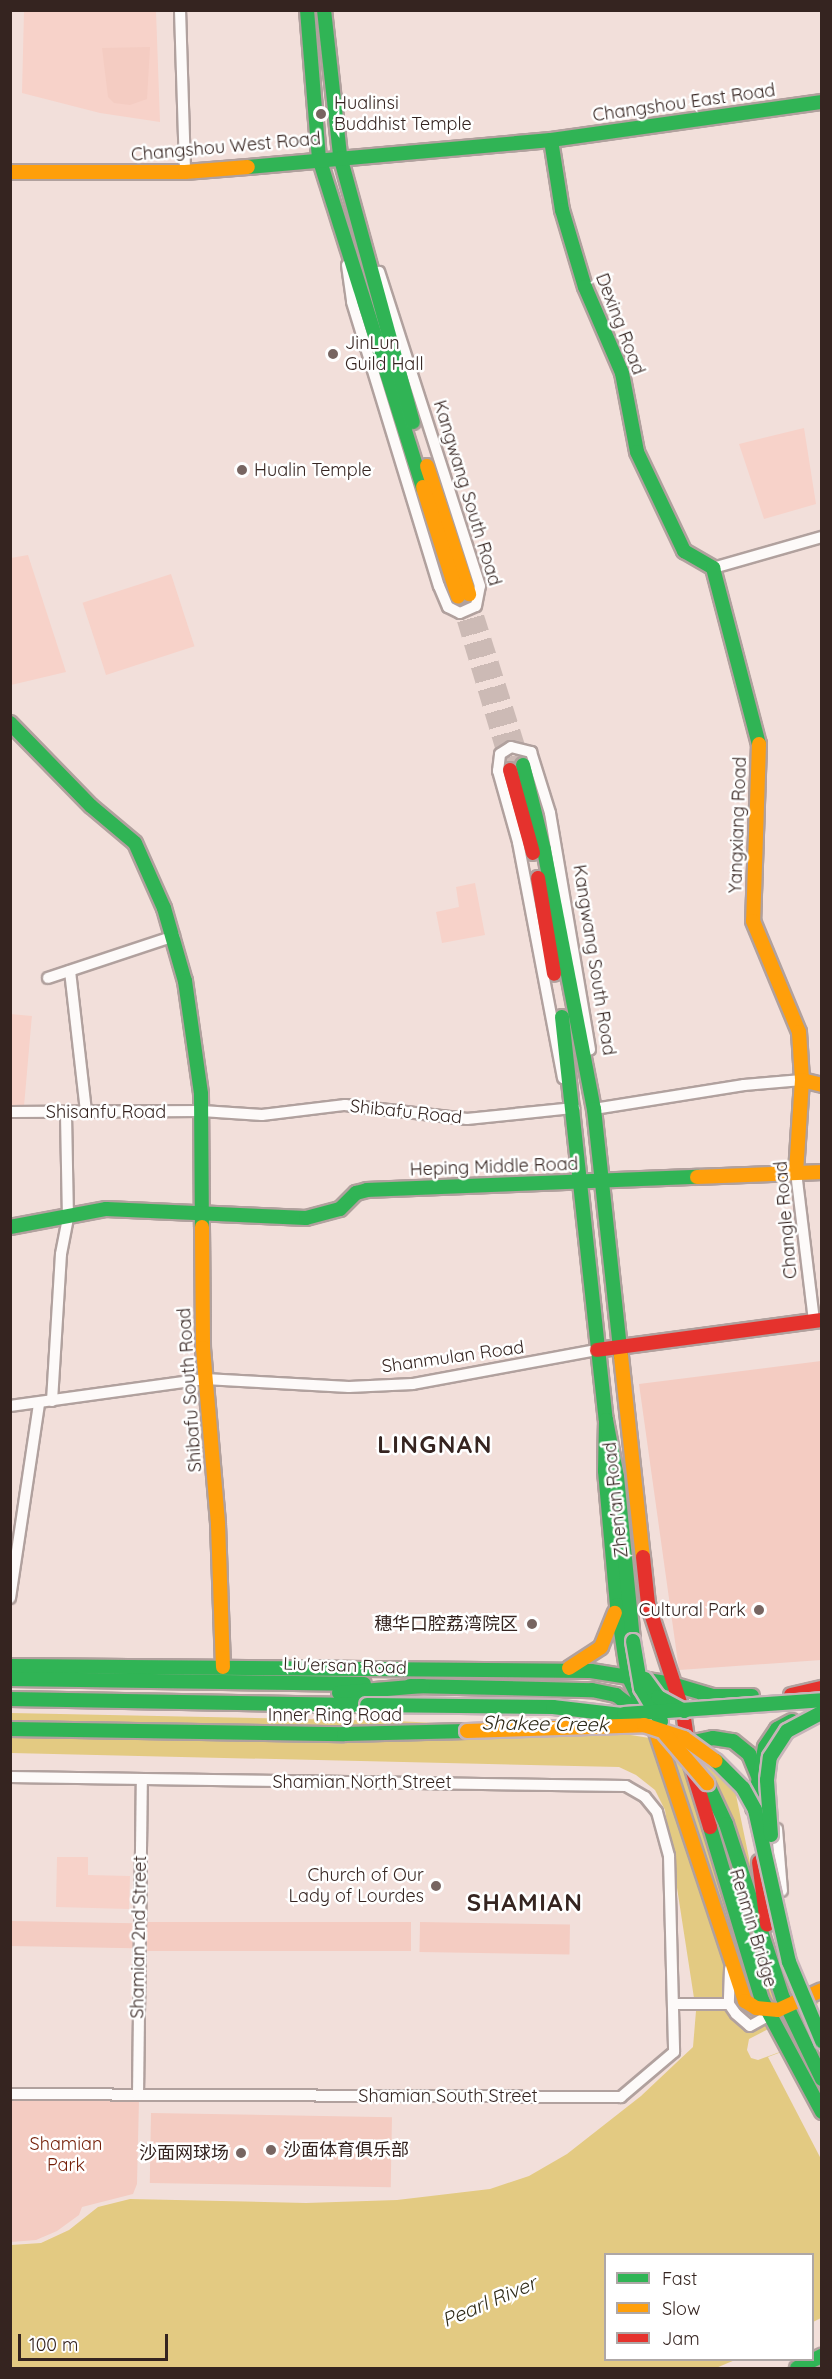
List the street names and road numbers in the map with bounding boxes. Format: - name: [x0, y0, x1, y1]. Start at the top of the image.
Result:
- street label: Changshou East Road: [591, 79, 777, 127]
- street label: Changshou West Road: [130, 128, 322, 166]
- street label: Dexing Road: [591, 270, 649, 378]
- street label: Kangwang South Road: [428, 398, 506, 588]
- street label: Yangxiang Road: [725, 756, 751, 894]
- street label: Kangwang South Road: [568, 863, 620, 1057]
- street label: Shibafu Road: [349, 1095, 463, 1129]
- street label: Shisanfu Road: [46, 1101, 166, 1123]
- street label: Heping Middle Road: [409, 1153, 579, 1181]
- street label: Changle Road: [770, 1160, 802, 1280]
- street label: Shibafu South Road: [173, 1307, 207, 1473]
- street label: Shanmulan Road: [381, 1336, 525, 1378]
- street label: Zhen'an Road: [599, 1441, 633, 1559]
- street label: Liu'ersan Road: [283, 1653, 407, 1679]
- street label: Inner Ring Road: [268, 1704, 402, 1726]
- street label: Shamian North Street: [272, 1771, 452, 1793]
- street label: Shamian 2nd Street: [127, 1855, 151, 2019]
- street label: Renmin Bridge: [725, 1866, 781, 1990]
- street label: Shamian South Street: [358, 2085, 538, 2107]

